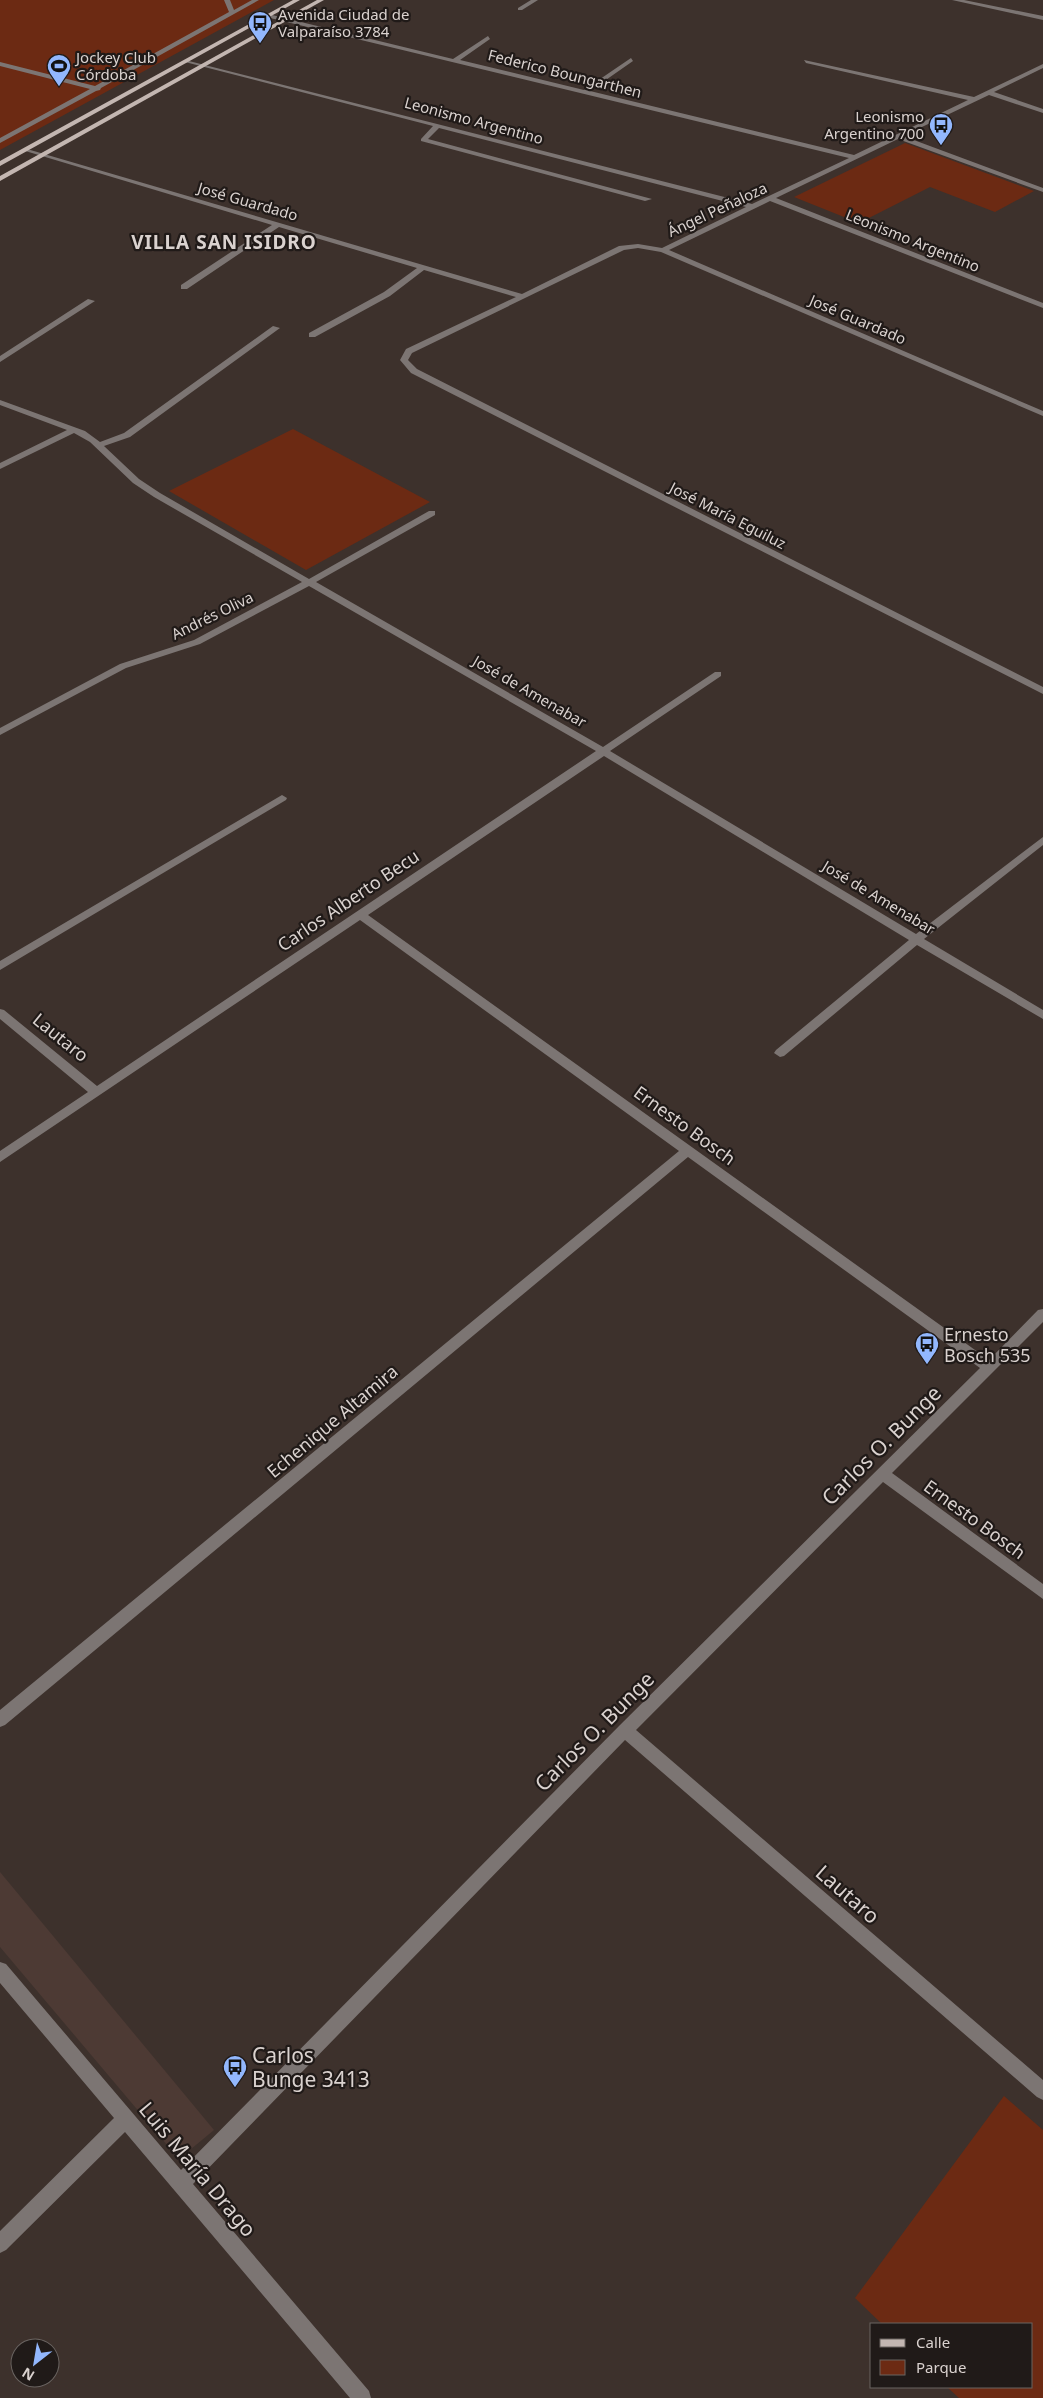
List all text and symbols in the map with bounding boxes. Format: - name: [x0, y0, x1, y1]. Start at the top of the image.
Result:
- place label: Avenida Ciudad de Valparaíso 3784: [278, 4, 409, 41]
- bus stop icon: Avenida Ciudad de Valparaíso 3784: [247, 10, 273, 44]
- street label: Federico Boungarthen: [486, 44, 644, 102]
- place label: Jockey Club Córdoba: [74, 47, 156, 84]
- sports icon: Jockey Club Córdoba: [46, 53, 72, 87]
- street label: Leonismo Argentino: [402, 92, 546, 148]
- place label: Leonismo Argentino 700: [824, 106, 924, 143]
- bus stop icon: Leonismo Argentino 700: [928, 112, 954, 146]
- street label: José Guardado: [194, 177, 300, 225]
- street label: Ángel Peñaloza: [664, 177, 770, 241]
- street label: Leonismo Argentino: [843, 204, 983, 276]
- district label: VILLA SAN ISIDRO: [131, 229, 317, 255]
- street label: José Guardado: [805, 289, 909, 348]
- street label: José María Eguiluz: [665, 476, 790, 553]
- street label: Andrés Oliva: [168, 587, 256, 643]
- street label: José de Amenabar: [468, 649, 590, 732]
- street label: Carlos Alberto Becu: [272, 844, 424, 956]
- street label: José de Amenabar: [817, 854, 939, 939]
- street label: Lautaro: [28, 1007, 94, 1067]
- street label: Ernesto Bosch: [629, 1080, 741, 1170]
- place label: Ernesto Bosch 535: [944, 1322, 1031, 1367]
- bus stop icon: Ernesto Bosch 535: [914, 1331, 940, 1365]
- street label: Echenique Altamira: [261, 1359, 403, 1483]
- street label: Carlos O. Bunge: [815, 1379, 947, 1511]
- street label: Ernesto Bosch: [919, 1474, 1031, 1564]
- street label: Carlos O. Bunge: [528, 1665, 660, 1797]
- street label: Lautaro: [810, 1858, 886, 1930]
- place label: Carlos Bunge 3413: [252, 2041, 370, 2093]
- bus stop icon: Carlos Bunge 3413: [222, 2054, 248, 2088]
- street label: Luis María Drago: [133, 2096, 263, 2242]
- legend: [870, 2323, 1033, 2388]
- text: Calle: [916, 2332, 950, 2352]
- north arrow: [10, 2338, 60, 2388]
- text: Parque: [916, 2357, 966, 2377]
- text: N: [18, 2363, 38, 2386]

